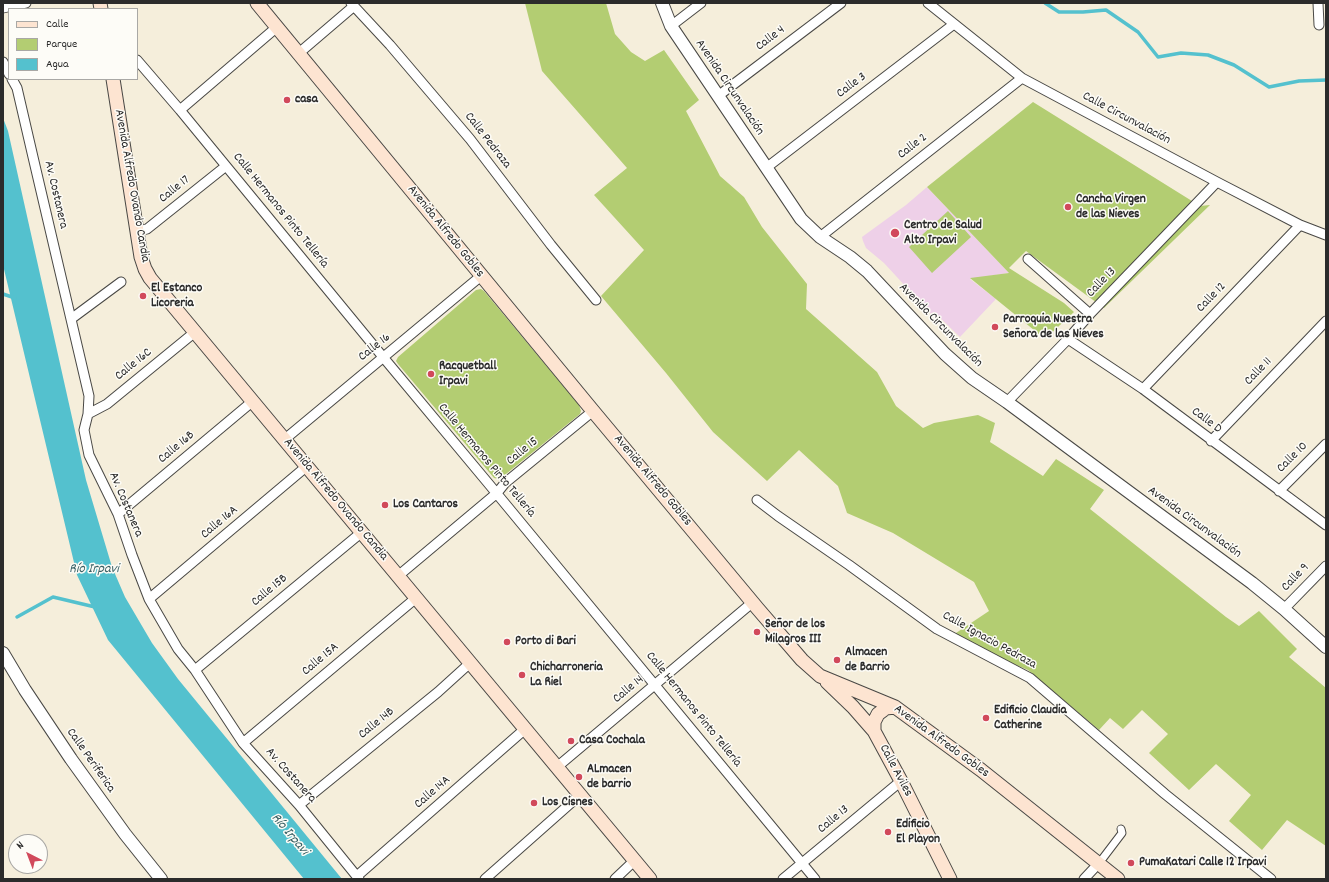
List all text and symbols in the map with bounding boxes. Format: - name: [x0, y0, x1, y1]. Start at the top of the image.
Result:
- legend: [8, 8, 138, 80]
- text: Calle: [46, 16, 69, 33]
- street label: Calle 4: [753, 23, 789, 55]
- text: Parque: [46, 36, 77, 53]
- street label: Avenida Circunvalación: [691, 37, 767, 139]
- text: Agua: [46, 56, 69, 73]
- street label: Calle 3: [834, 70, 870, 102]
- street label: Calle Circunvalación: [1079, 89, 1173, 149]
- place label: casa: [295, 92, 318, 108]
- marker: casa: [282, 95, 292, 105]
- street label: Avenida Alfredo Ovando Candia: [110, 108, 152, 264]
- street label: Calle Pedraza: [460, 110, 514, 172]
- street label: Calle 2: [895, 131, 931, 163]
- street label: Calle Hermanos Pinto Tellería: [229, 150, 331, 272]
- street label: Av. Costanera: [40, 160, 70, 230]
- street label: Calle 17: [156, 173, 194, 207]
- street label: Avenida Alfredo Gobles: [403, 183, 487, 281]
- place label: Cancha Virgen de las Nieves: [1076, 192, 1146, 223]
- marker: Cancha Virgen de las Nieves: [1063, 202, 1073, 212]
- place label: Centro de Salud Alto Irpavi: [904, 218, 982, 249]
- marker: Centro de Salud Alto Irpavi: [889, 227, 901, 239]
- street label: Calle 13: [1084, 265, 1120, 301]
- street label: Calle 12: [1194, 280, 1230, 316]
- place label: El Estanco Licoreria: [151, 281, 202, 312]
- street label: Avenida Circunvalación: [895, 281, 985, 371]
- marker: El Estanco Licoreria: [138, 291, 148, 301]
- place label: Parroquia Nuestra Señora de las Nieves: [1003, 312, 1104, 343]
- marker: Parroquia Nuestra Señora de las Nieves: [990, 322, 1000, 332]
- street label: Calle 16: [356, 331, 394, 365]
- street label: Calle 16C: [112, 345, 156, 385]
- street label: Calle 11: [1242, 355, 1276, 389]
- place label: Racquetball Irpavi: [439, 359, 496, 390]
- marker: Racquetball Irpavi: [426, 369, 436, 379]
- street label: Calle Hermanos Pinto Tellería: [434, 401, 538, 521]
- street label: Calle D: [1188, 405, 1224, 437]
- street label: Calle 16B: [156, 428, 198, 468]
- street label: Avenida Alfredo Gobles: [609, 432, 695, 530]
- street label: Calle 15: [504, 435, 542, 469]
- street label: Avenida Alfredo Ovando Candia: [279, 436, 391, 564]
- street label: Calle 10: [1274, 439, 1312, 477]
- street label: Av. Costanera: [104, 470, 146, 540]
- street label: Avenida Circunvalación: [1144, 484, 1244, 562]
- place label: Los Cantaros: [393, 497, 458, 513]
- marker: Los Cantaros: [380, 500, 390, 510]
- street label: Calle 16A: [198, 503, 242, 543]
- street label: Calle 9: [1279, 561, 1313, 595]
- water label: Río Irpavi: [69, 562, 119, 578]
- street label: Calle 15B: [249, 571, 291, 611]
- street label: Calle Ignacio Pedraza: [939, 609, 1039, 673]
- place label: Señor de los Milagros III: [765, 617, 825, 648]
- marker: Señor de los Milagros III: [752, 627, 762, 637]
- place label: Porto di Bari: [515, 634, 576, 650]
- marker: Porto di Bari: [502, 637, 512, 647]
- street label: Calle 15A: [299, 640, 343, 680]
- place label: Almacen de Barrio: [845, 645, 890, 676]
- street label: Calle Hermanos Pinto Tellería: [642, 649, 744, 771]
- marker: Almacen de Barrio: [832, 655, 842, 665]
- place label: Chicharroneria La Riel: [530, 660, 602, 691]
- marker: Chicharroneria La Riel: [517, 670, 527, 680]
- street label: Calle 14: [610, 673, 648, 707]
- street label: Avenida Alfredo Gobles: [890, 702, 992, 782]
- place label: Edificio Claudia Catherine: [994, 703, 1067, 734]
- street label: Calle 14B: [356, 705, 398, 743]
- marker: Edificio Claudia Catherine: [981, 713, 991, 723]
- street label: Calle Periferica: [62, 726, 118, 796]
- place label: Casa Cochala: [579, 733, 645, 749]
- marker: Casa Cochala: [566, 736, 576, 746]
- street label: Calle Aviles: [875, 742, 915, 800]
- street label: Av. Costanera: [261, 745, 319, 807]
- place label: ALmacen de barrio: [587, 762, 631, 793]
- marker: ALmacen de barrio: [574, 772, 584, 782]
- street label: Calle 14A: [412, 773, 454, 813]
- place label: Los Cisnes: [542, 795, 593, 811]
- marker: Los Cisnes: [529, 798, 539, 808]
- street label: Calle 13: [815, 802, 853, 838]
- water label: Río Irpavi: [267, 811, 311, 859]
- place label: Edificio El Playon: [896, 817, 940, 848]
- marker: Edificio El Playon: [883, 827, 893, 837]
- north arrow: [8, 834, 48, 874]
- text: N: [13, 838, 28, 854]
- place label: PumaKatari Calle 12 Irpavi: [1139, 855, 1266, 871]
- marker: PumaKatari Calle 12 Irpavi: [1126, 858, 1136, 868]

